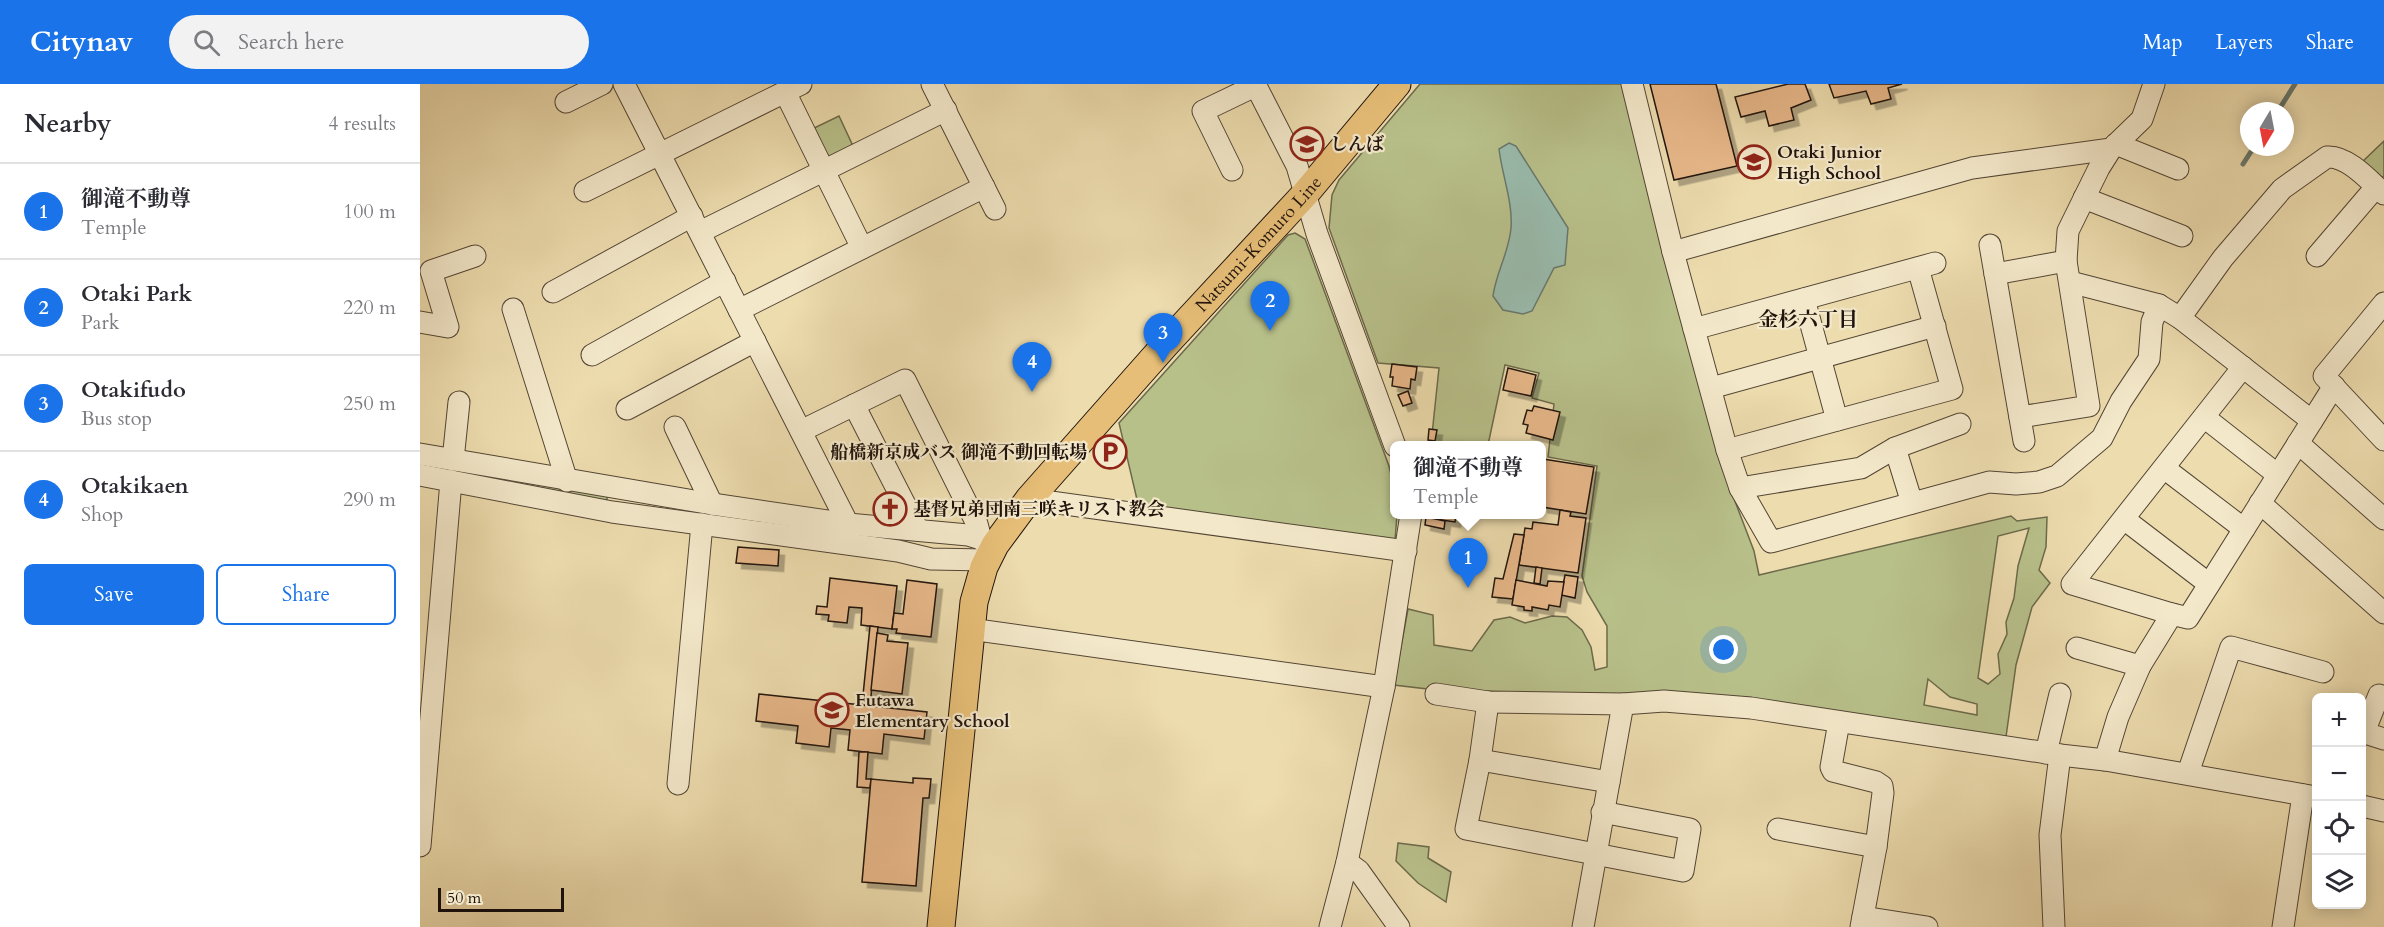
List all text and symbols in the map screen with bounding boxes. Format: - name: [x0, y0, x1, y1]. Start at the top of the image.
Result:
- search box: [169, 15, 589, 69]
- text: Citynav: [30, 23, 133, 61]
- icon: search: [190, 26, 223, 59]
- text: Search here: [238, 27, 345, 57]
- text: Map: [2143, 28, 2183, 57]
- text: Layers: [2216, 28, 2273, 57]
- text: Share: [2306, 28, 2354, 57]
- north arrow: [2240, 102, 2294, 156]
- text: Nearby: [24, 106, 112, 141]
- text: 4 results: [328, 110, 396, 137]
- school or university icon: しんば: [1289, 126, 1325, 162]
- place label: しんば: [1330, 132, 1384, 157]
- place label: Otaki Junior High School: [1777, 140, 1882, 186]
- school or university icon: Otaki Junior High School: [1736, 144, 1772, 180]
- street label: Natsumi-Komuro Line: [1190, 171, 1328, 318]
- text: 御滝不動尊: [81, 184, 191, 214]
- text: 1: [38, 198, 49, 225]
- text: 100 m: [343, 198, 396, 225]
- text: Temple: [81, 214, 146, 241]
- text: Otaki Park: [81, 279, 192, 309]
- pin: 2: [1250, 282, 1290, 331]
- text: 2: [38, 294, 49, 321]
- text: 220 m: [343, 294, 396, 321]
- district label: 金杉六丁目: [1758, 306, 1858, 333]
- text: Park: [81, 309, 119, 336]
- pin: 3: [1144, 314, 1182, 363]
- pin: 4: [1012, 342, 1052, 392]
- text: Otakifudo: [81, 375, 186, 405]
- text: 3: [38, 390, 49, 417]
- text: 250 m: [343, 390, 396, 417]
- text: Bus stop: [81, 405, 152, 432]
- parking icon: 船橋新京成バス 御滝不動回転場: [1092, 434, 1128, 470]
- place label: 船橋新京成バス 御滝不動回転場: [830, 440, 1087, 465]
- popup: [1390, 441, 1546, 519]
- text: 御滝不動尊: [1413, 453, 1523, 483]
- text: Otakikaen: [81, 471, 189, 501]
- text: Temple: [1413, 483, 1478, 510]
- text: 4: [38, 486, 49, 513]
- text: 290 m: [343, 486, 396, 513]
- church icon: 基督兄弟団南三咲キリスト教会: [872, 491, 908, 527]
- place label: 基督兄弟団南三咲キリスト教会: [913, 497, 1165, 522]
- text: Shop: [81, 501, 123, 528]
- pin: 1: [1448, 538, 1488, 588]
- button: Save: [24, 564, 204, 625]
- button: Share: [216, 564, 396, 625]
- your location: [1709, 635, 1738, 664]
- place label: Futawa Elementary School: [855, 688, 1009, 734]
- school or university icon: Futawa Elementary School: [814, 692, 850, 728]
- map controls: [2312, 693, 2366, 909]
- button: +: [2312, 693, 2366, 747]
- button: −: [2312, 747, 2366, 801]
- button: locate: [2312, 801, 2366, 855]
- button: layers: [2312, 855, 2366, 909]
- scale bar: [438, 885, 564, 912]
- text: 50 m: [447, 887, 481, 909]

